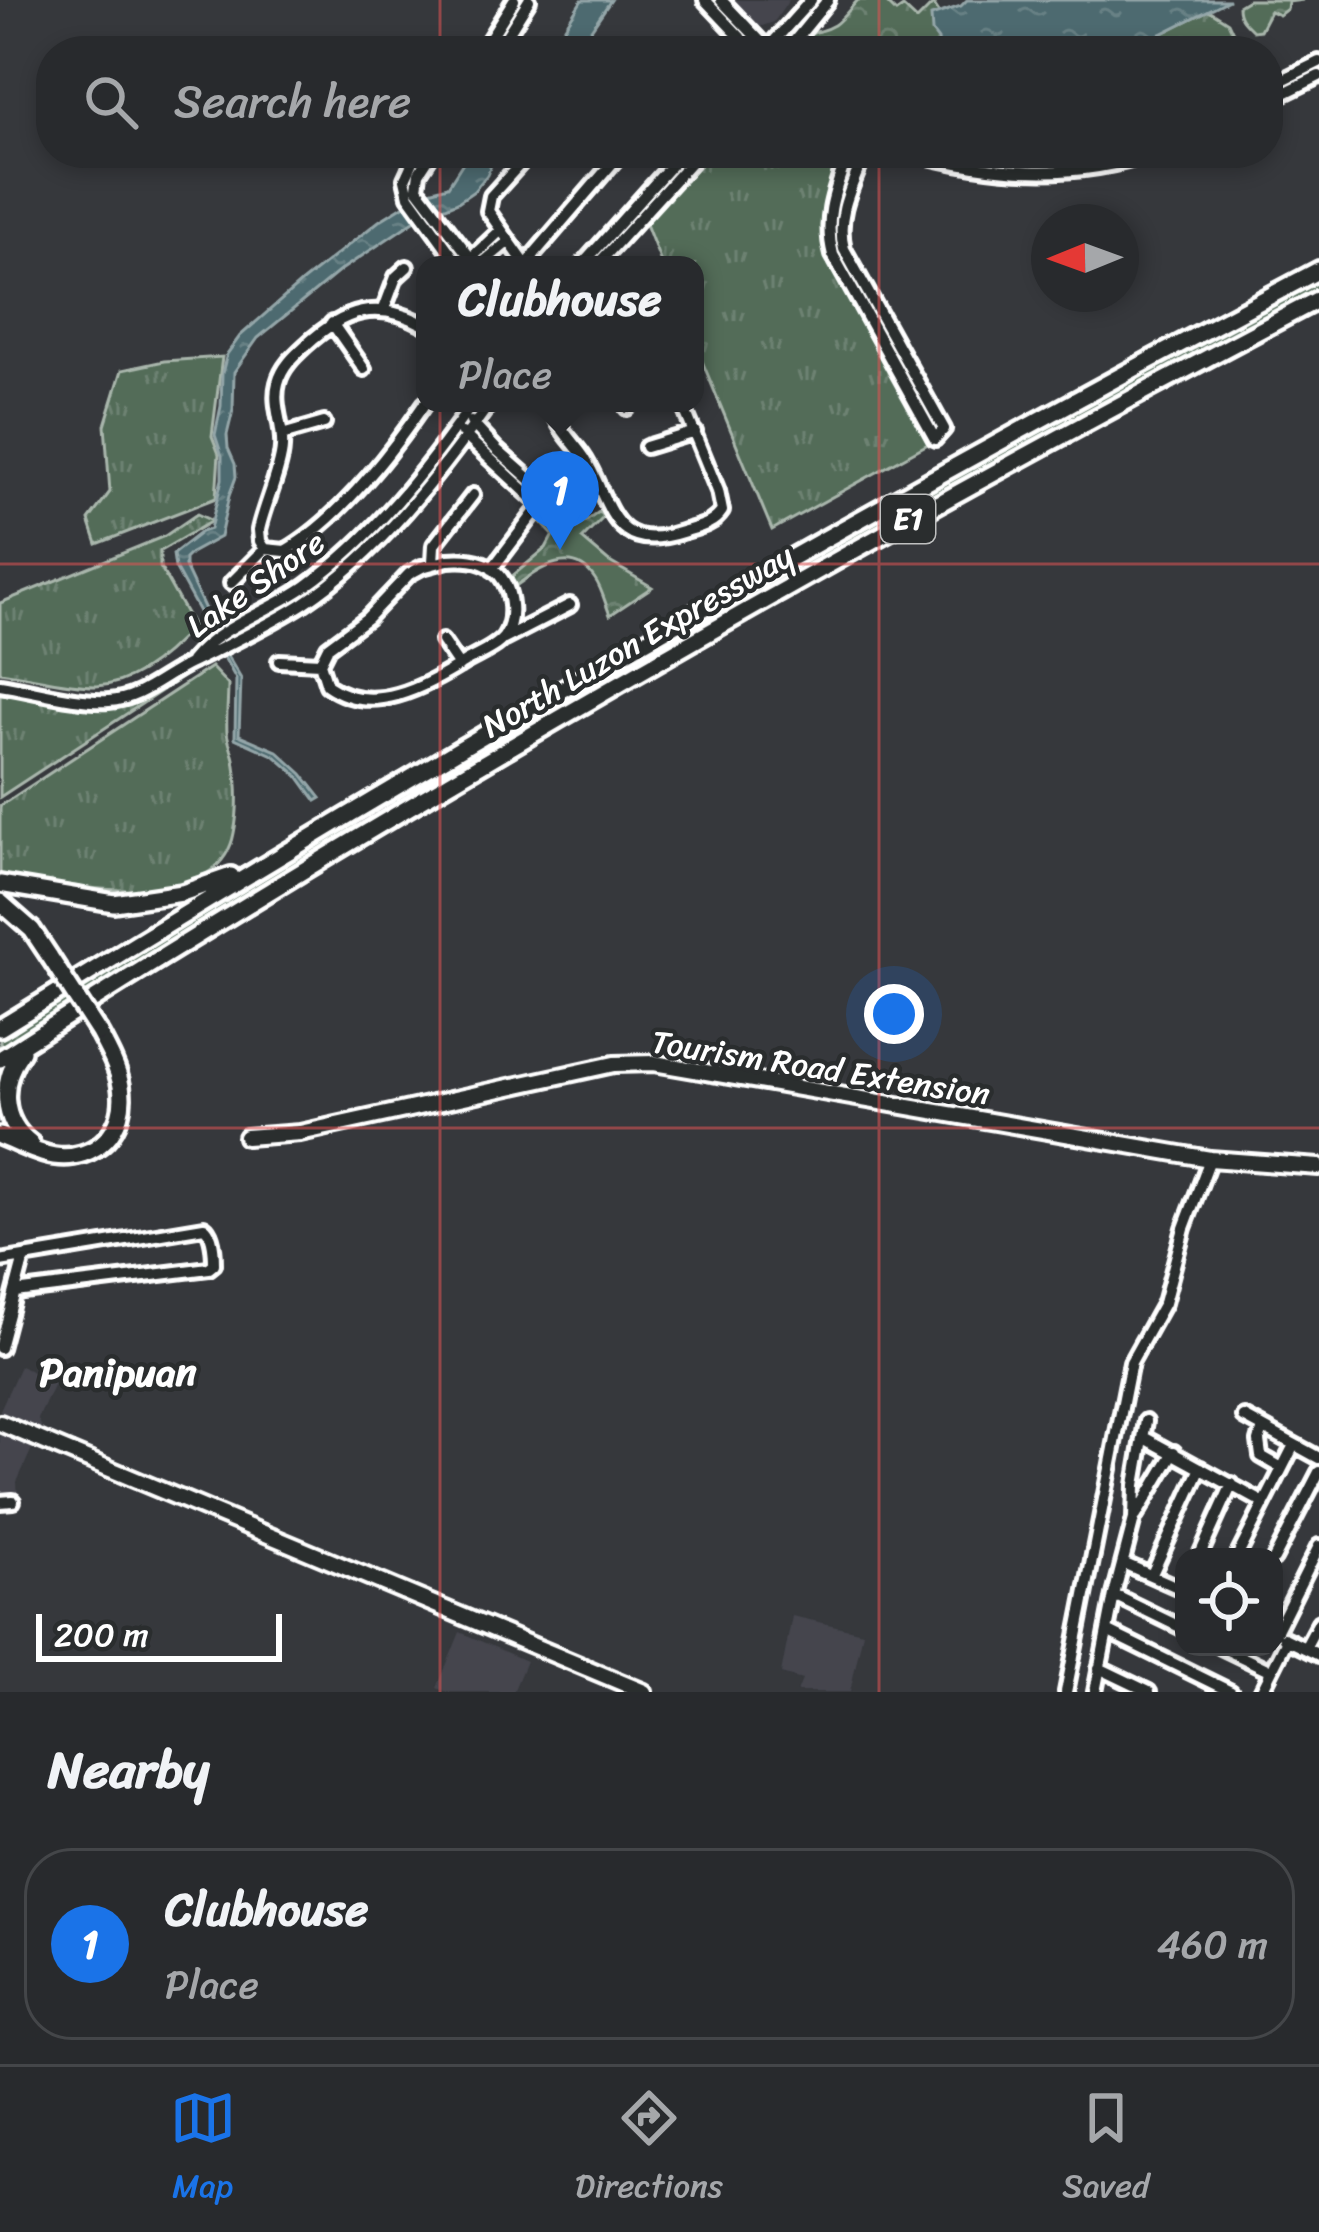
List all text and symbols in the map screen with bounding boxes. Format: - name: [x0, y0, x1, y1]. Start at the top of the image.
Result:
- search box: [36, 36, 1283, 168]
- text: Search here: [174, 62, 411, 142]
- icon: search: [78, 69, 144, 135]
- north arrow: [1031, 204, 1139, 312]
- popup: [416, 256, 704, 412]
- text: Clubhouse: [458, 260, 662, 340]
- text: Place: [458, 340, 552, 409]
- pin: 1: [521, 451, 599, 550]
- road number: E1: [881, 495, 935, 543]
- street label: Lake Shore: [174, 514, 338, 653]
- street label: North Luzon Expressway: [470, 527, 805, 754]
- your location: [864, 984, 924, 1044]
- street label: Tourism Road Extension: [647, 1013, 994, 1123]
- district label: Panipuan: [39, 1338, 197, 1407]
- map controls: [1175, 1548, 1283, 1656]
- button: locate: [1175, 1548, 1283, 1656]
- text: 200 m: [54, 1606, 149, 1664]
- scale bar: [36, 1608, 282, 1661]
- text: Nearby: [48, 1725, 209, 1815]
- text: Clubhouse: [165, 1870, 368, 1950]
- text: 1: [82, 1910, 98, 1979]
- text: 460 m: [1157, 1910, 1268, 1979]
- text: Place: [165, 1950, 259, 2019]
- tab: Map: [170, 2085, 236, 2215]
- tab: Directions: [575, 2085, 723, 2215]
- tab: Saved: [1062, 2085, 1149, 2215]

